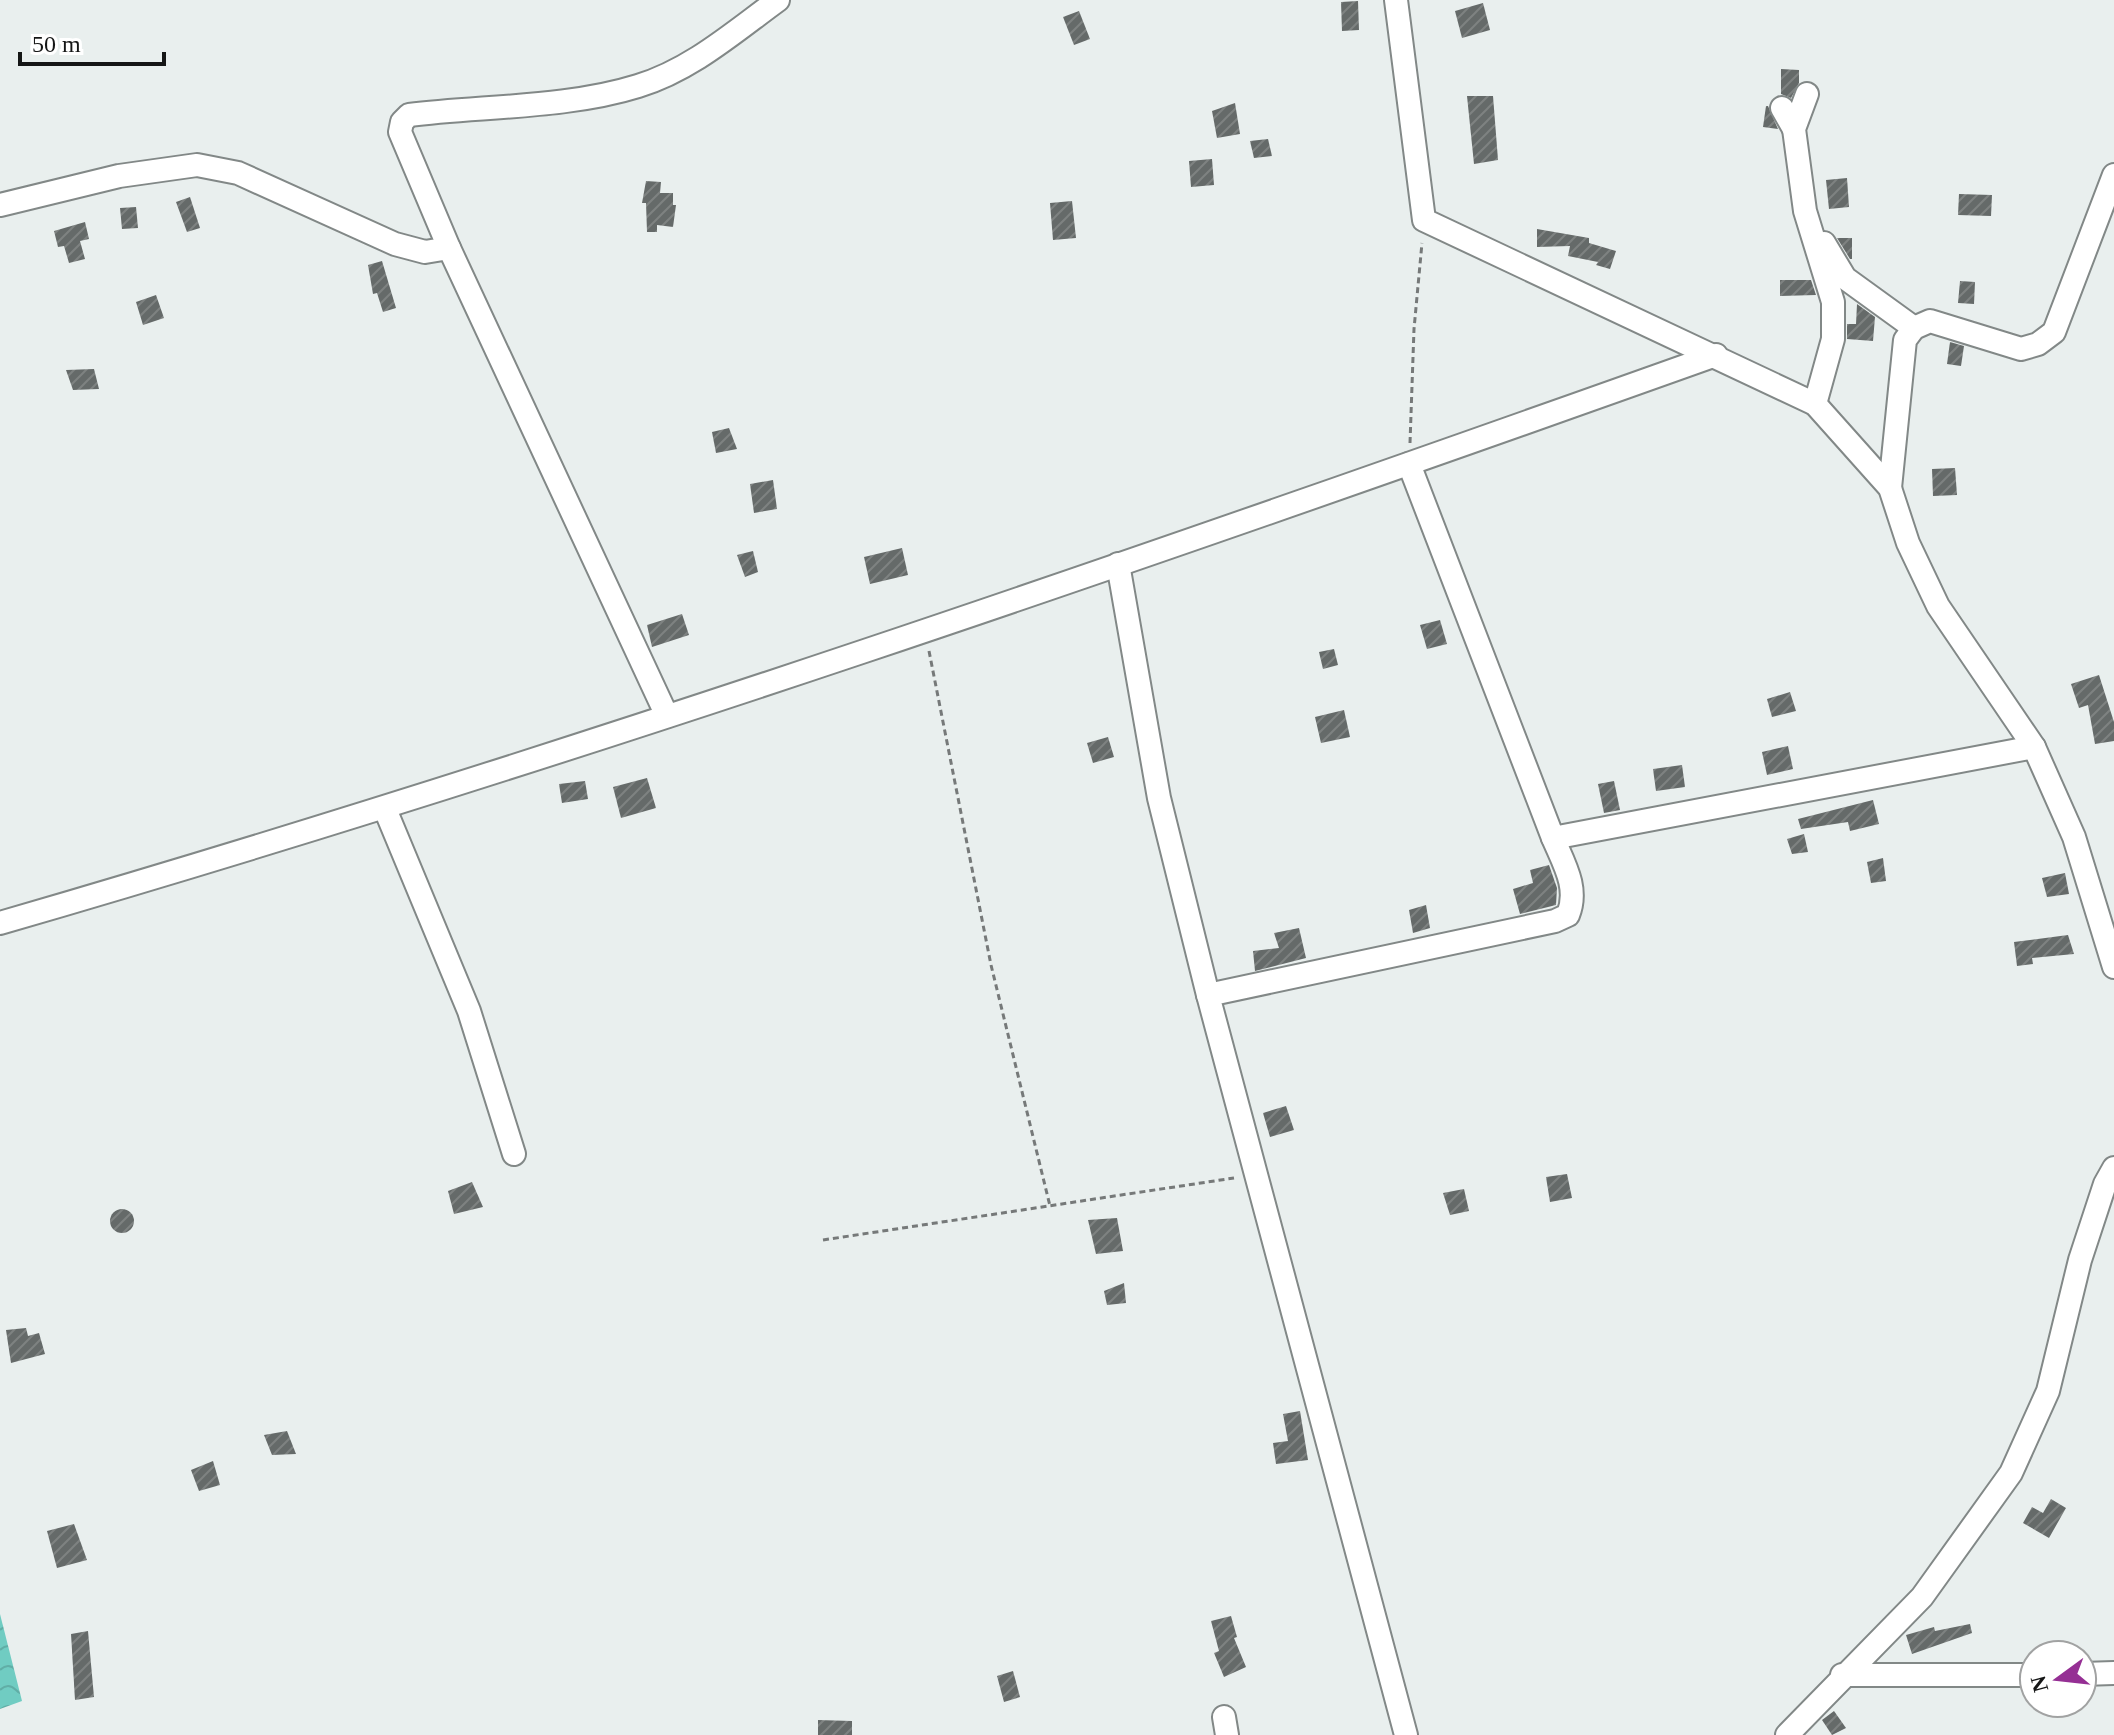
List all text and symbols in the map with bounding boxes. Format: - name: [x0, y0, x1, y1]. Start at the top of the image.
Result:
- scale bar: [20, 16, 164, 66]
- text: 50 m: [32, 31, 81, 57]
- north arrow: [2018, 1639, 2098, 1719]
- text: N: [2025, 1673, 2053, 1695]

